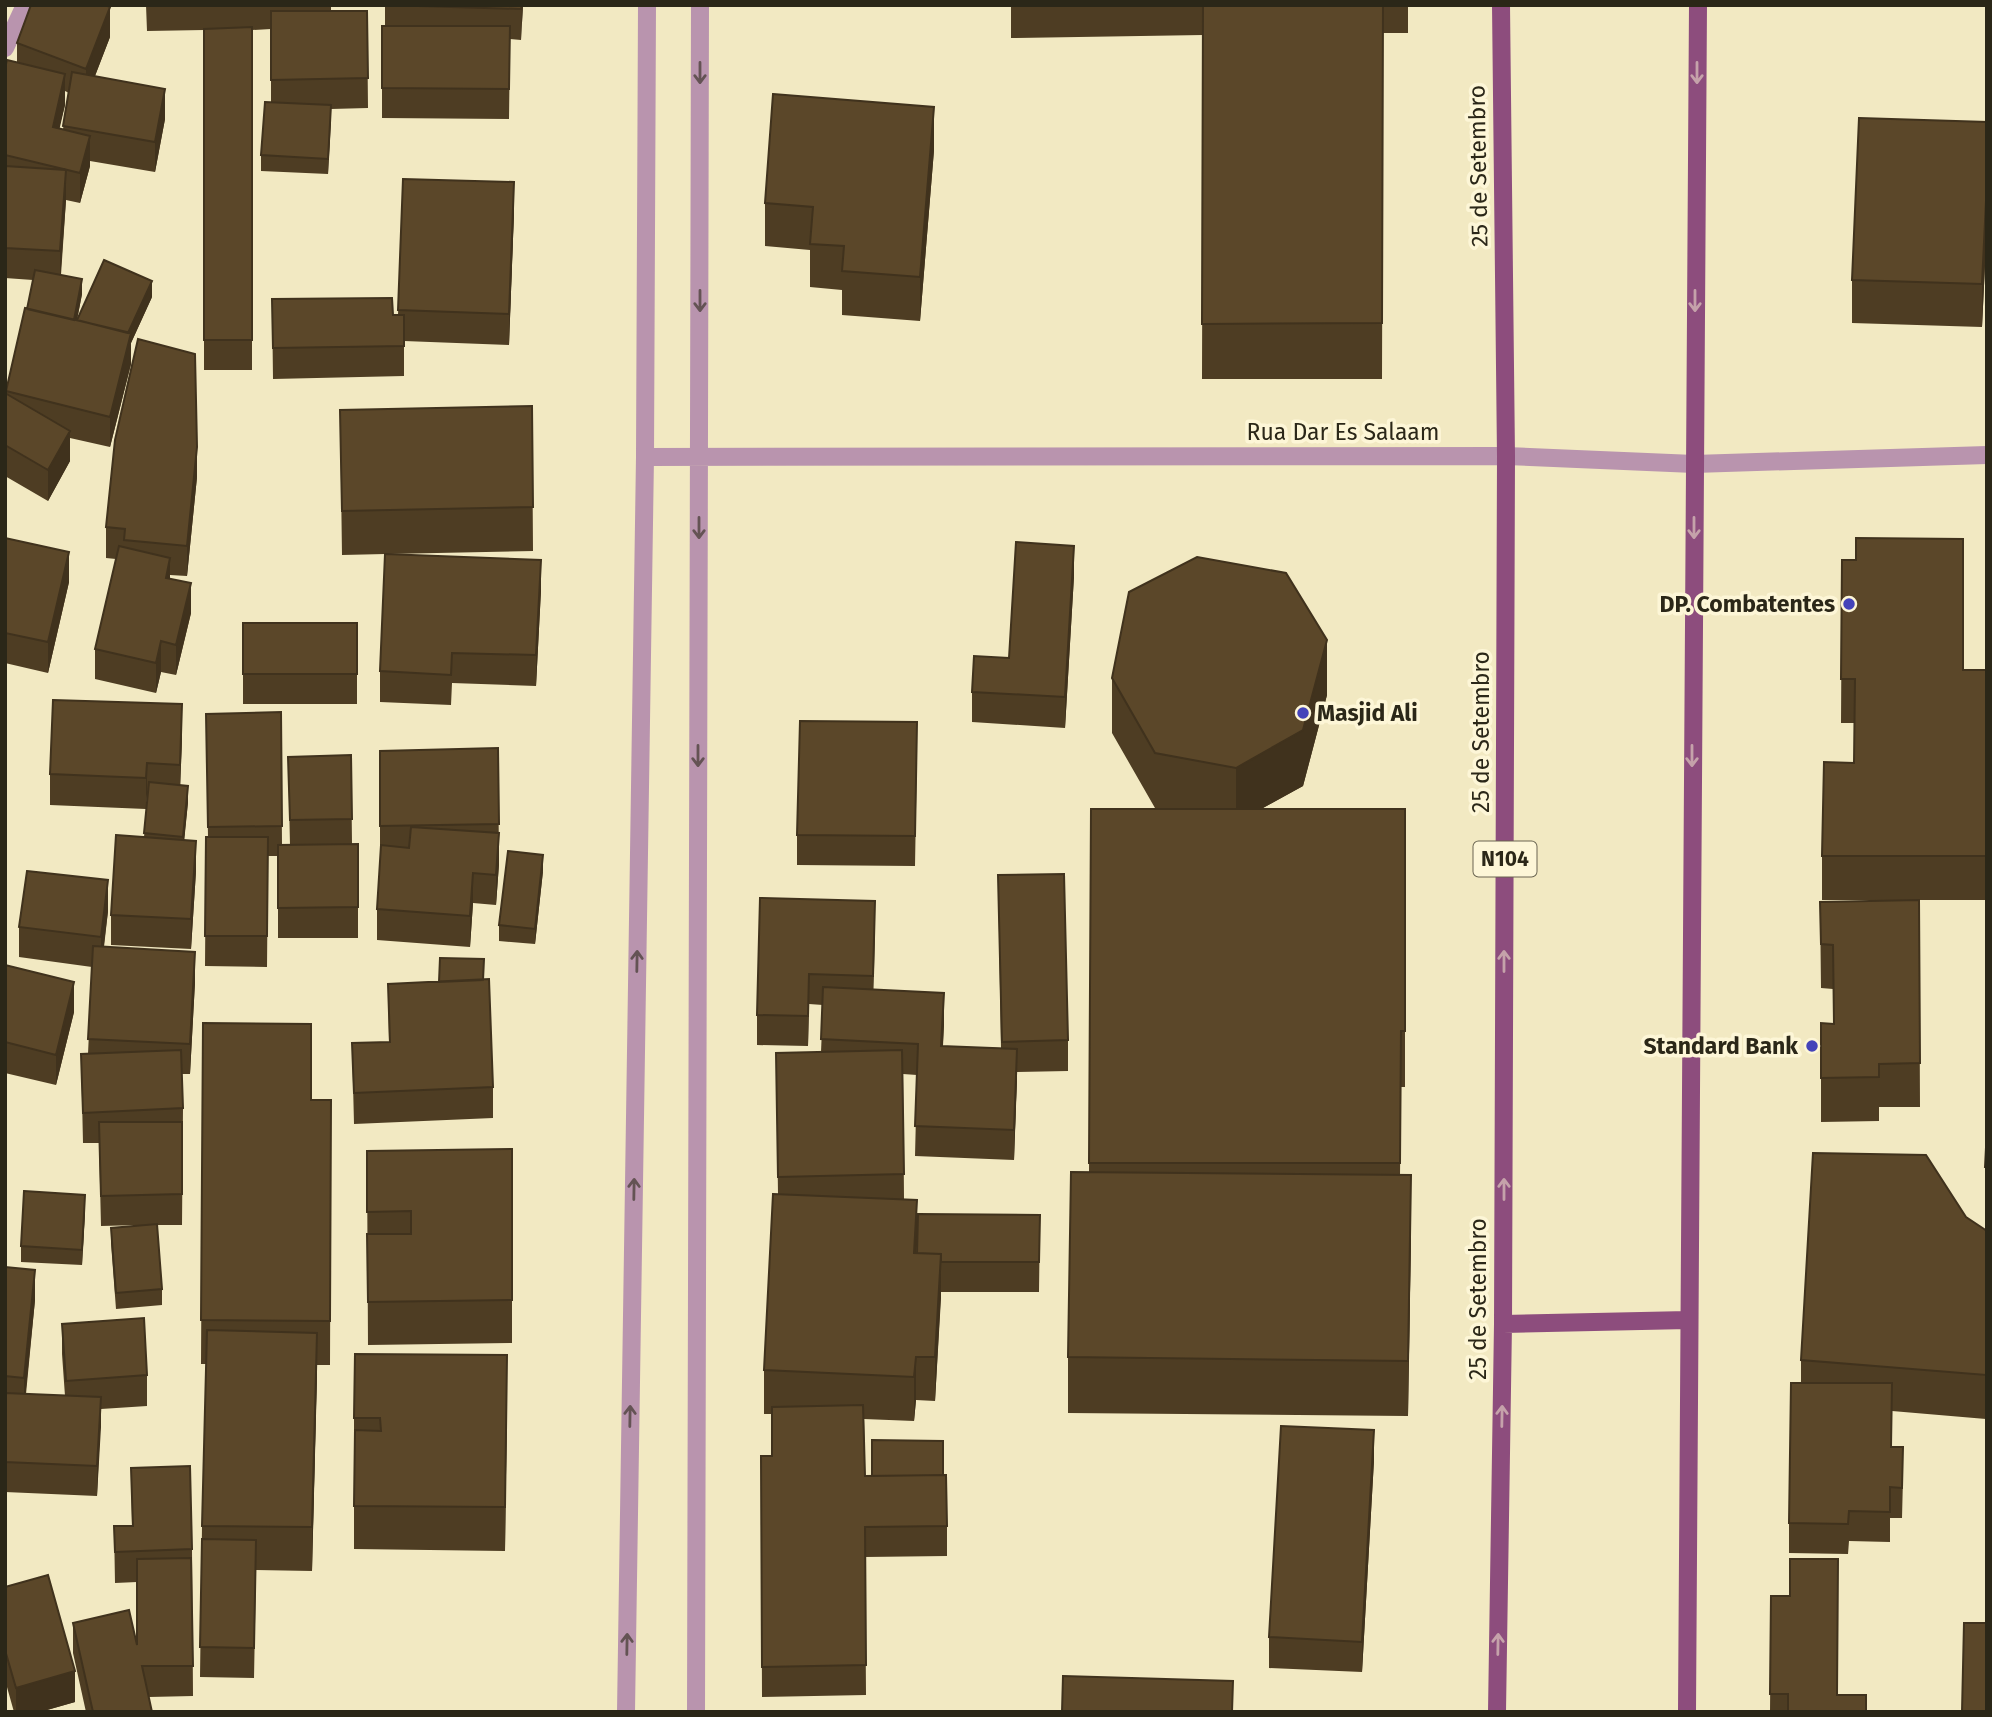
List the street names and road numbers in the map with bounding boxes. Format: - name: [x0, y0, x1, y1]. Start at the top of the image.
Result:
- street label: 25 de Setembro: [1463, 85, 1493, 247]
- street label: Rua Dar Es Salaam: [1246, 418, 1440, 446]
- street label: 25 de Setembro: [1467, 651, 1495, 813]
- road number: N104: [1474, 842, 1536, 876]
- street label: 25 de Setembro: [1464, 1218, 1492, 1380]

